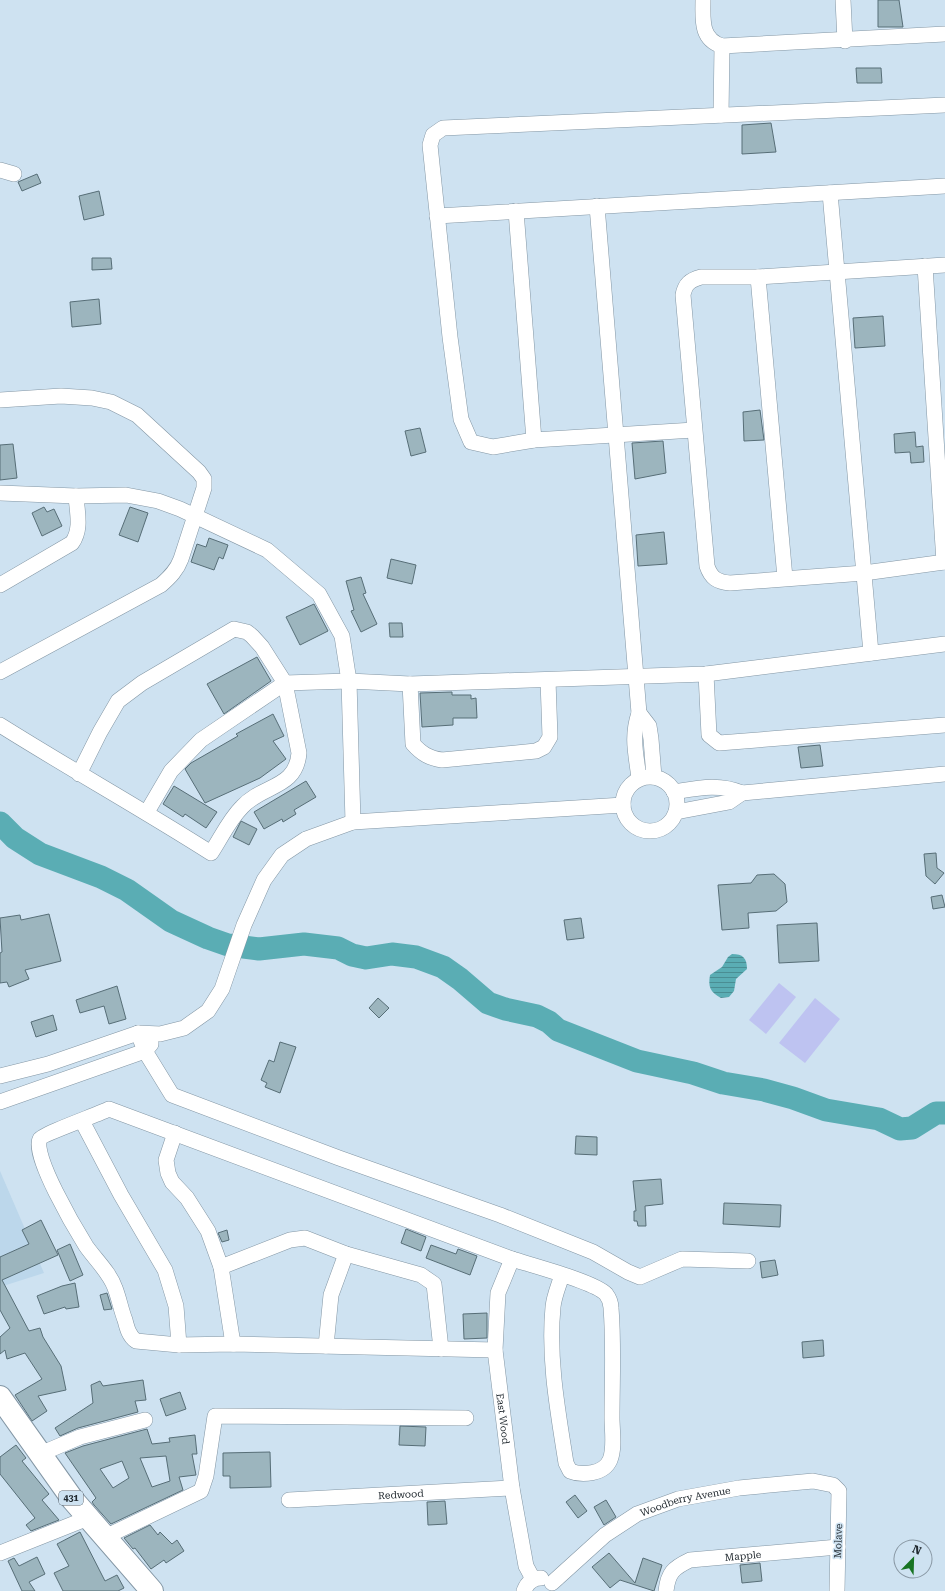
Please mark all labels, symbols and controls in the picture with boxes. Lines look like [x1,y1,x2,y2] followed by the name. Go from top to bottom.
[495,1392,512,1445] street label: East Wood
[639,1484,732,1518] street label: Woodberry Avenue
[378,1487,424,1501] street label: Redwood
[59,1491,83,1505] road number: 431
[832,1523,844,1559] street label: Molave
[893,1539,933,1579] north arrow
[910,1543,924,1558] text: N
[724,1548,762,1562] street label: Mapple

